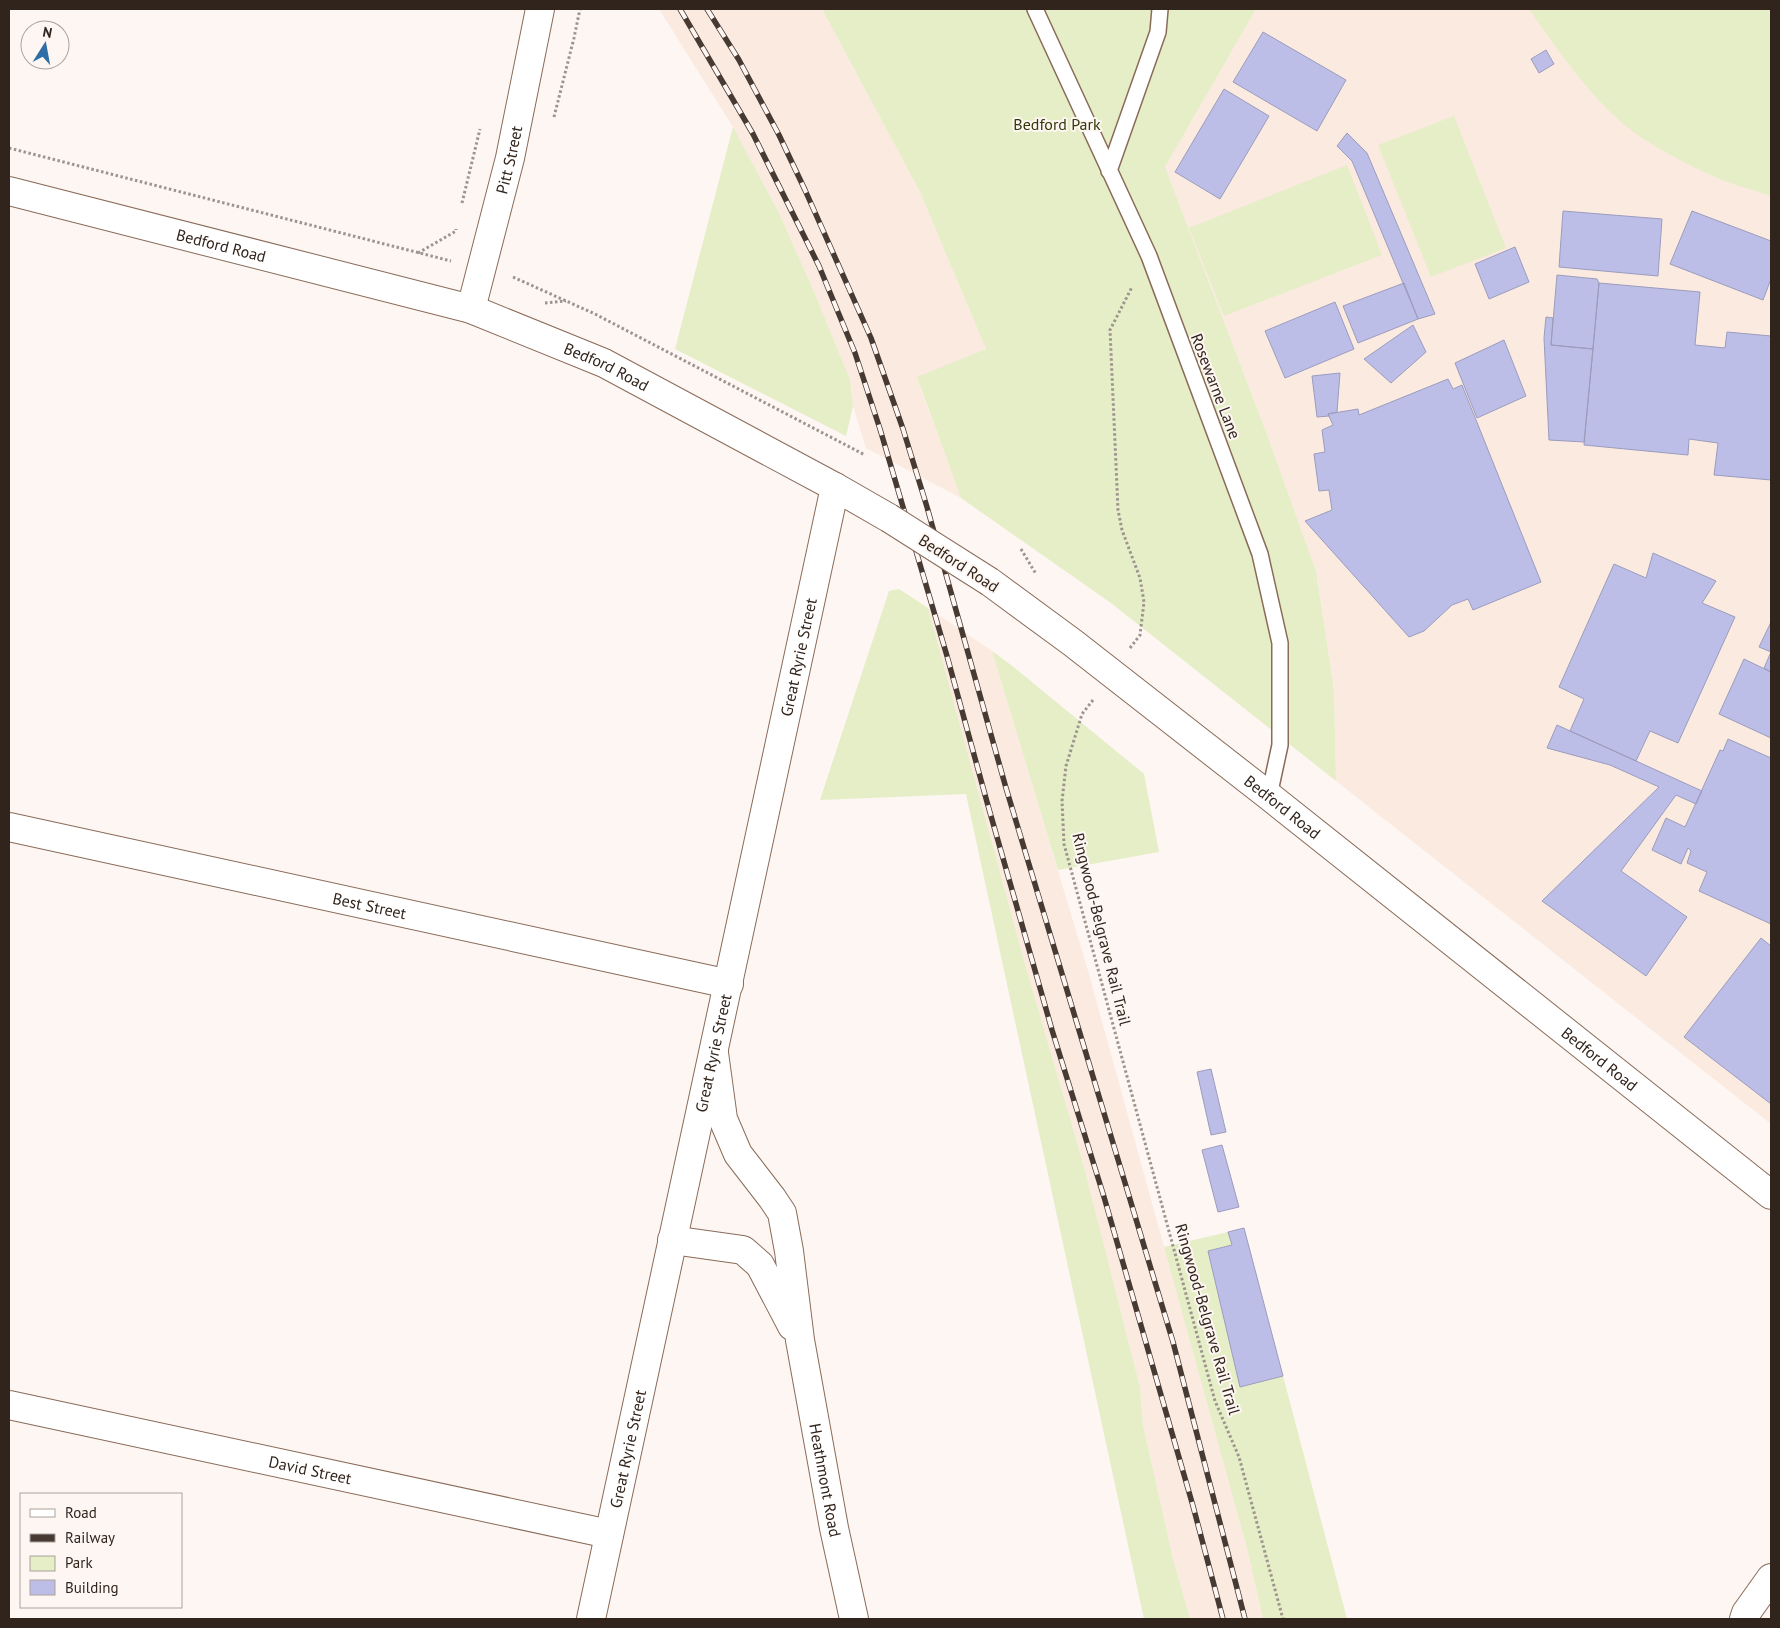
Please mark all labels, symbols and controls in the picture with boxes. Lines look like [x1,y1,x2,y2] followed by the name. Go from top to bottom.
[20,20,70,70] north arrow
[41,23,54,42] text: N
[1013,114,1101,134] park label: Bedford Park
[491,123,526,196] street label: Pitt Street
[174,224,268,266] street label: Bedford Road
[1187,331,1245,441] street label: Rosewarne Lane
[561,338,652,395] street label: Bedford Road
[915,530,1003,596] street label: Bedford Road
[776,595,821,718] street label: Great Ryrie Street
[1240,771,1325,843] street label: Bedford Road
[1068,831,1136,1028] street label: Ringwood-Belgrave Rail Trail
[331,888,409,923] street label: Best Street
[691,991,736,1114] street label: Great Ryrie Street
[1557,1022,1642,1095] street label: Bedford Road
[1171,1221,1245,1417] street label: Ringwood-Belgrave Rail Trail
[605,1387,650,1510] street label: Great Ryrie Street
[805,1422,846,1539] street label: Heathmont Road
[267,1451,354,1488] street label: David Street
[20,1493,182,1608] legend
[65,1503,97,1522] text: Road
[65,1528,115,1547] text: Railway
[65,1553,93,1572] text: Park
[65,1578,119,1597] text: Building

